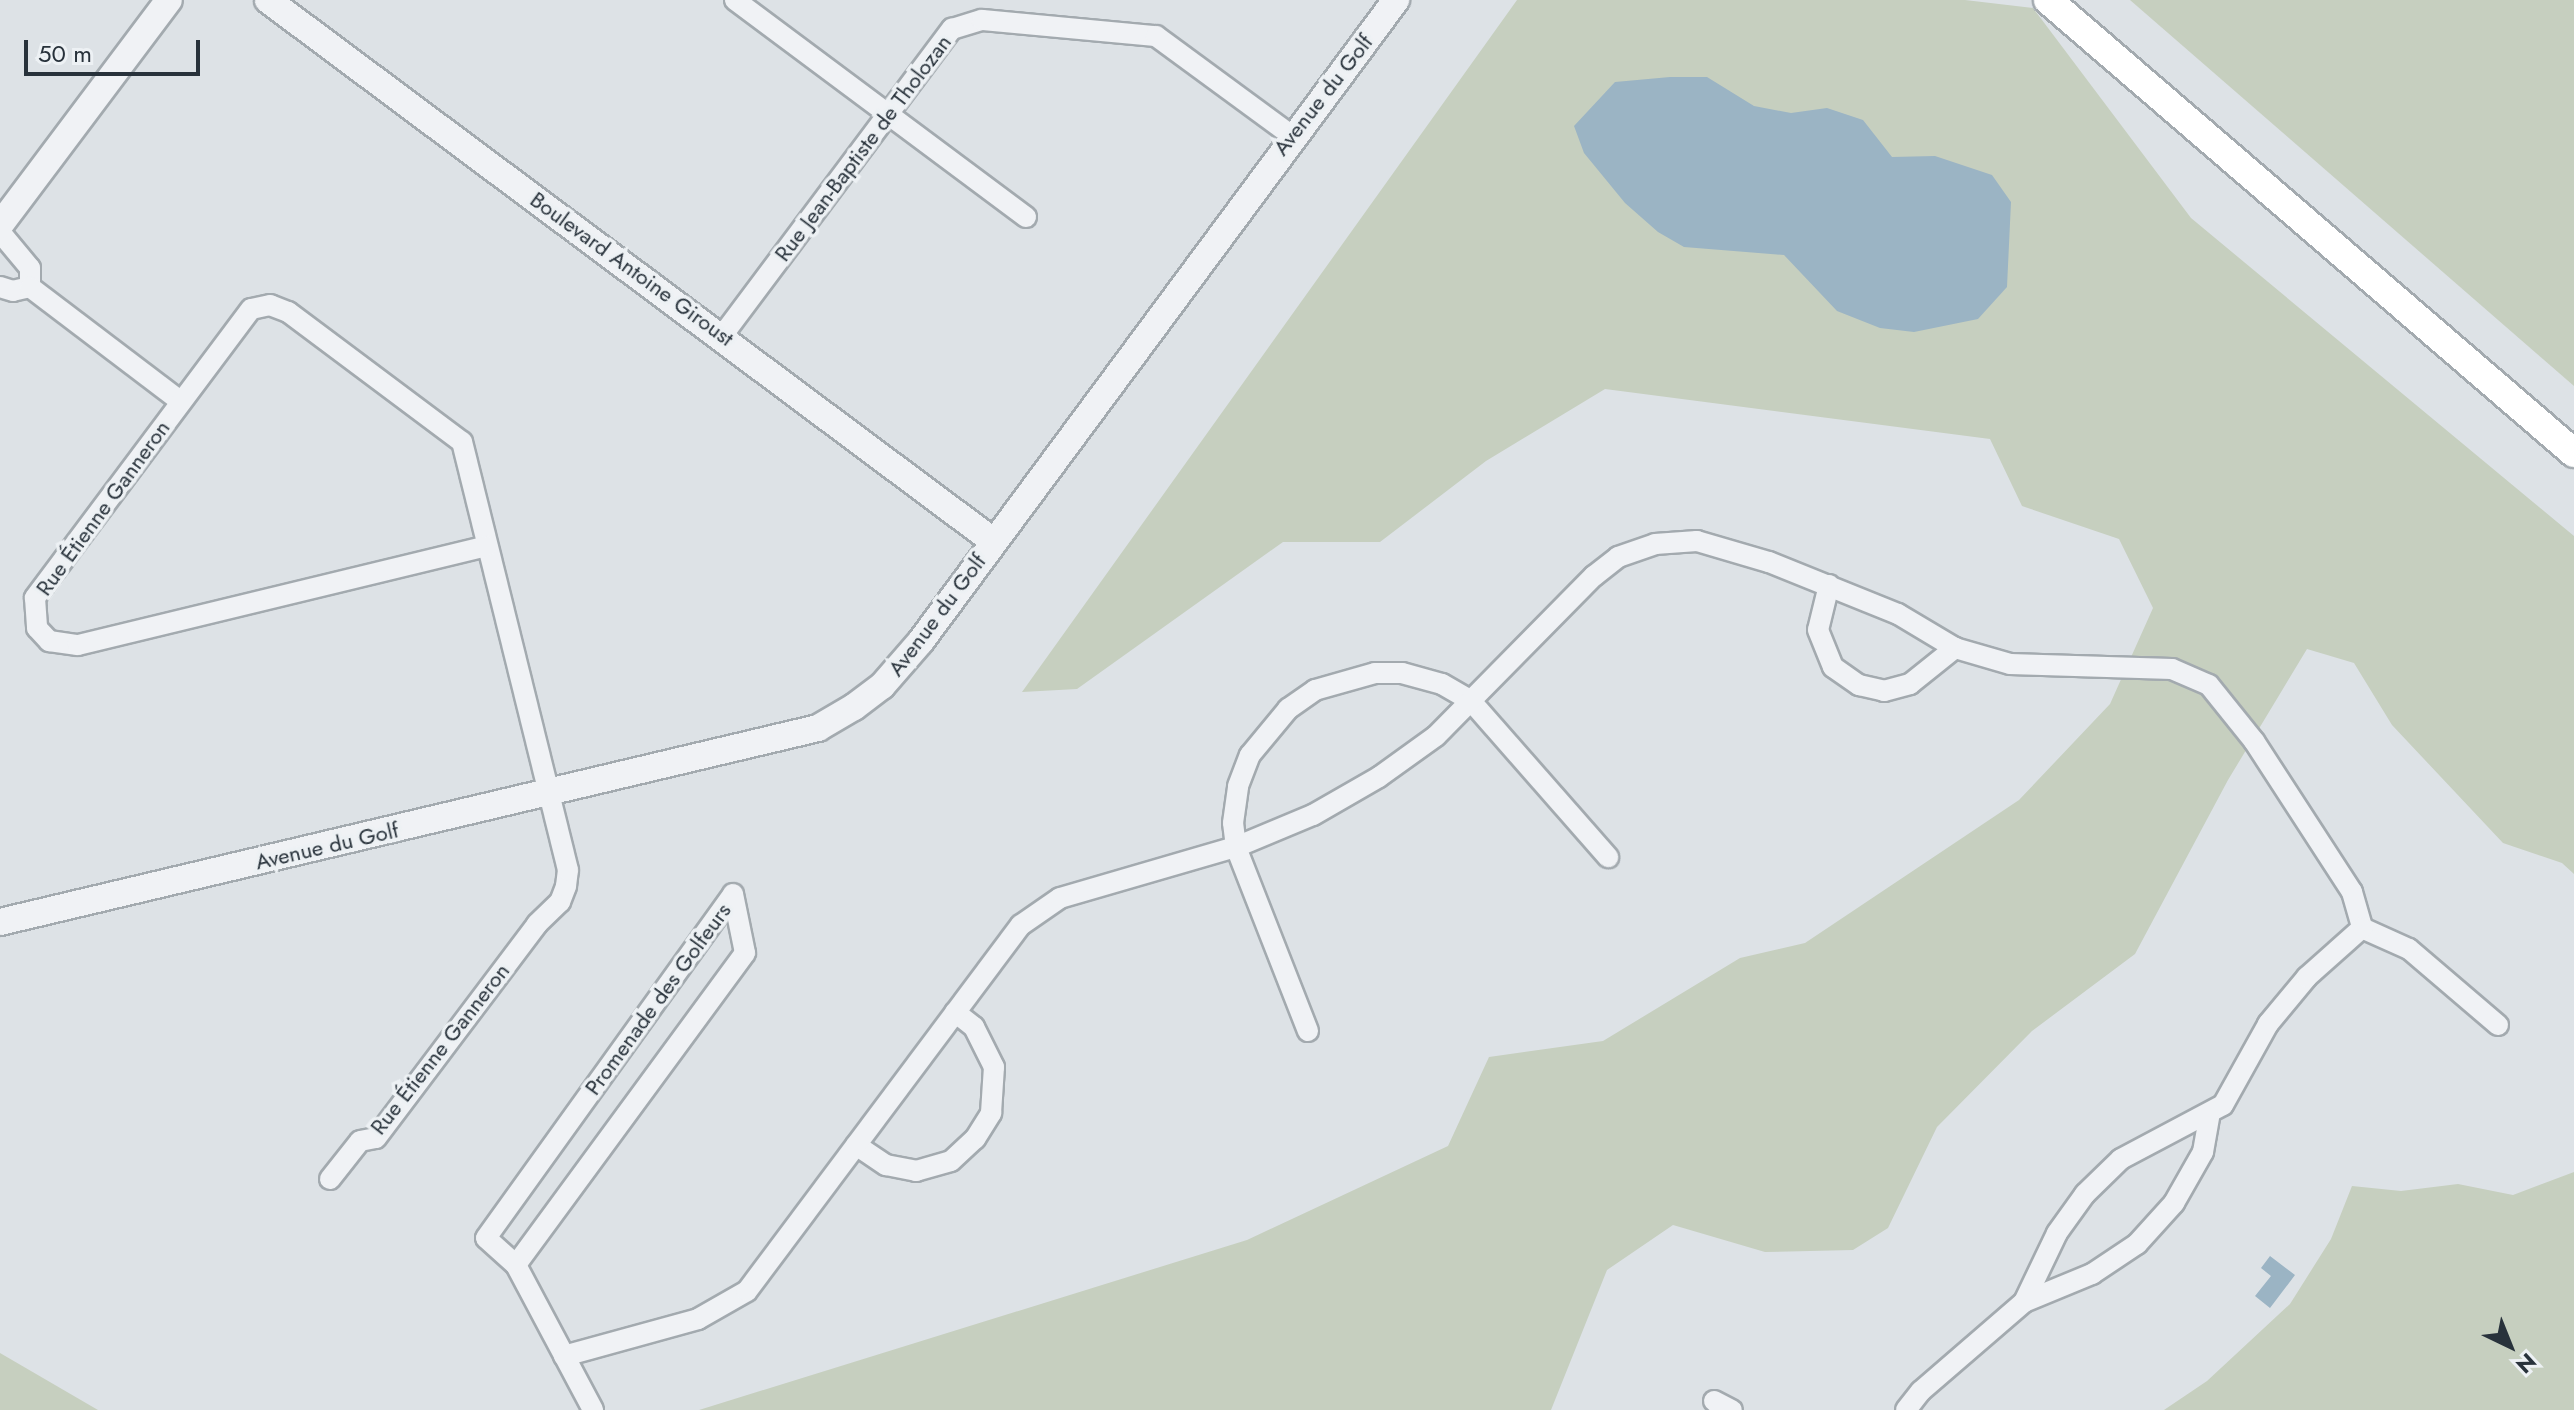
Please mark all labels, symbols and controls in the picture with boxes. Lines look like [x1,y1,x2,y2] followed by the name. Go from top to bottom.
[28,24,204,74] scale bar
[769,29,957,267] street label: Rue Jean-Baptiste de Tholozan
[1268,29,1378,161] street label: Avenue du Golf
[38,36,92,71] text: 50 m
[525,186,739,352] street label: Boulevard Antoine Giroust
[31,415,175,601] street label: Rue Étienne Ganneron
[882,549,992,681] street label: Avenue du Golf
[253,817,401,875] street label: Avenue du Golf
[579,898,737,1100] street label: Promenade des Golfeurs
[365,958,515,1140] street label: Rue Étienne Ganneron
[2470,1306,2550,1386] north arrow
[2509,1346,2544,1381] text: N

